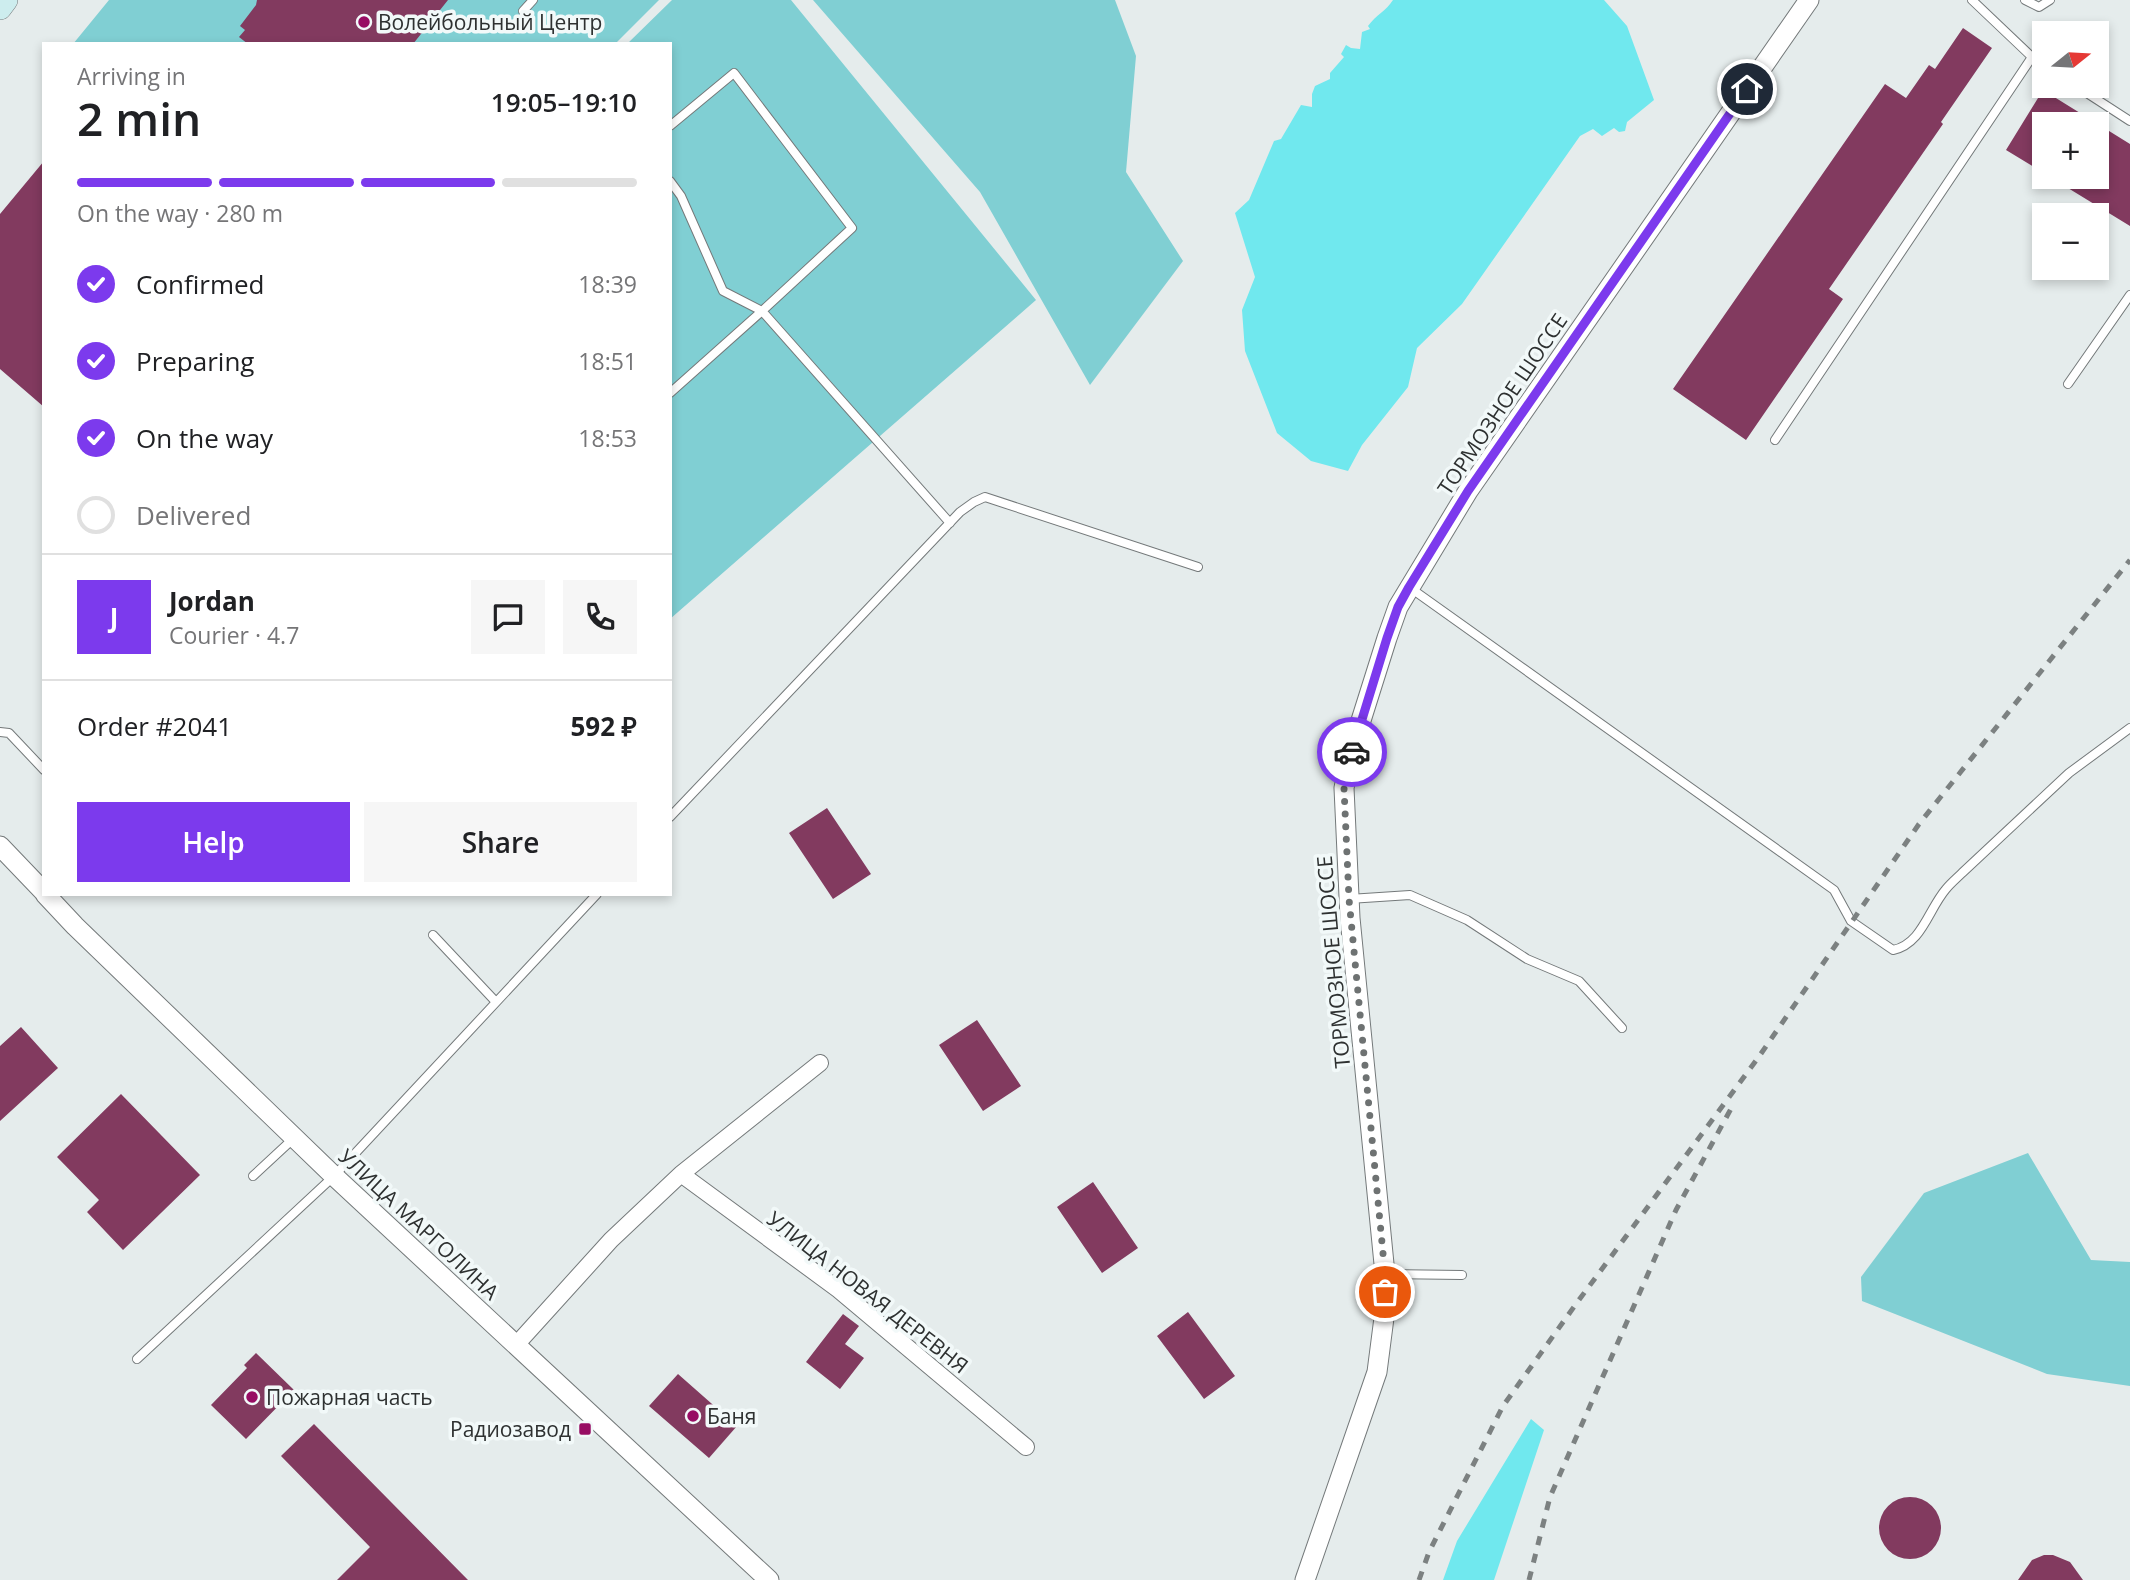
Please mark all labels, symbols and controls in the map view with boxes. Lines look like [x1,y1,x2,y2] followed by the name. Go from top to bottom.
[378,8,602,36] place label: Волейбольный Центр
[356,14,372,30] marker: Волейбольный Центр
[2032,21,2109,98] north arrow
[2032,21,2109,280] map controls
[1717,59,1777,119] pin
[77,60,186,92] text: Arriving in
[1728,70,1766,108] icon: home
[491,84,637,120] text: 19:05–19:10
[77,87,201,149] text: 2 min
[2032,112,2109,189] button: +
[77,197,283,229] text: On the way · 280 m
[2032,203,2109,280] button: −
[77,265,115,303] icon: check
[136,266,264,302] text: Confirmed
[578,268,637,300] text: 18:39
[1431,308,1573,500] street label: ТОРМОЗНОЕ ШОССЕ
[77,342,115,380] icon: check
[136,343,254,379] text: Preparing
[578,345,637,377] text: 18:51
[77,419,115,457] icon: check
[136,420,273,456] text: On the way
[578,422,637,454] text: 18:53
[136,497,251,533] text: Delivered
[471,580,545,654] button: chat
[563,580,637,654] button: phone
[169,583,255,619] text: Jordan
[110,599,118,635] text: J
[169,619,299,651] text: Courier · 4.7
[77,708,232,744] text: Order #2041
[571,708,637,744] text: 592 ₽
[1317,717,1387,787] courier
[1333,733,1371,771] icon: car
[77,802,350,882] button: Help
[364,802,637,882] button: Share
[1310,855,1356,1069] street label: ТОРМОЗНОЕ ШОССЕ
[333,1142,506,1306] street label: УЛИЦА МАРГОЛИНА
[762,1205,974,1379] street label: УЛИЦА НОВАЯ ДЕРЕВНЯ
[1355,1262,1415,1322] pin
[1366,1273,1404,1311] icon: bag
[266,1383,433,1411] place label: Пожарная часть
[244,1389,260,1405] marker: Пожарная часть
[707,1402,756,1430] place label: Баня
[685,1408,701,1424] marker: Баня
[450,1415,571,1443] place label: Радиозавод
[577,1421,593,1437] marker: Радиозавод

